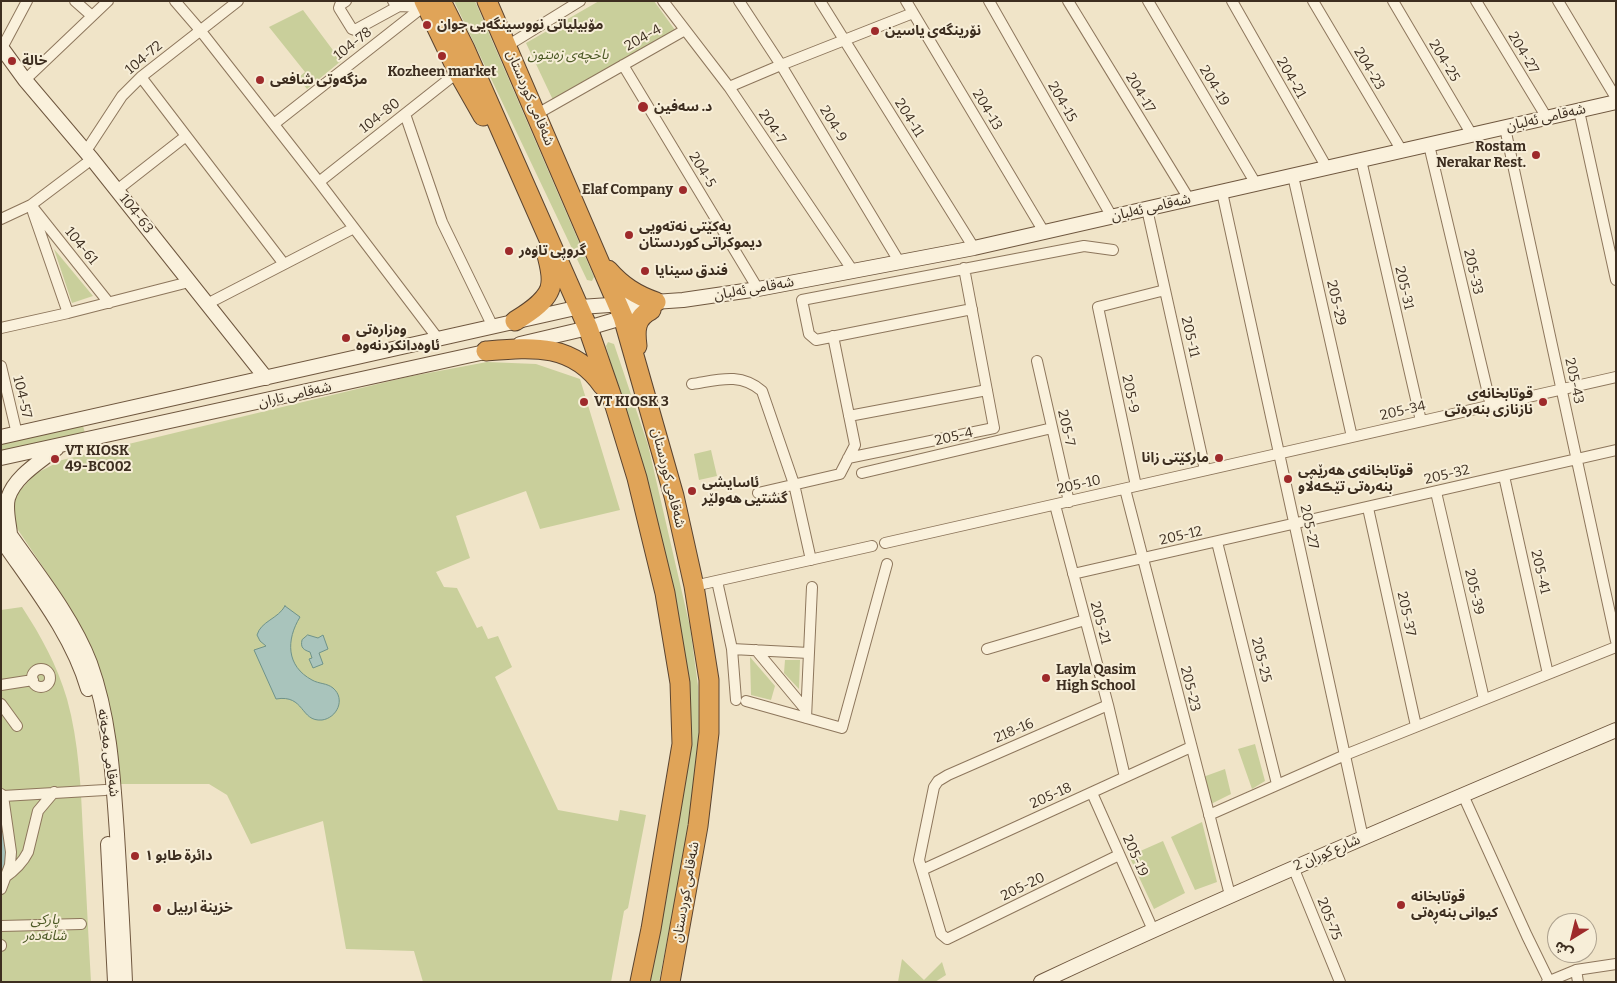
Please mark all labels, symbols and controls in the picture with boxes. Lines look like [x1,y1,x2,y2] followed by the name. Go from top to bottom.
[437,17,604,33] place label: مۆبیلیاتی نووسینگەیی جوان
[421,19,433,31] marker: مۆبیلیاتی نووسینگەیی جوان
[622,21,664,55] street label: 204-4
[885,23,981,39] place label: نۆرینگەی یاسین
[331,24,375,64] street label: 104-78
[869,25,881,37] marker: نۆرینگەی یاسین
[1504,29,1542,77] street label: 204-27
[1425,37,1463,85] street label: 204-25
[122,38,166,78] street label: 104-72
[1350,45,1388,93] street label: 204-23
[527,47,609,63] park label: باخچەی زەیتون
[502,48,558,148] street label: شەقامی کوردستان
[436,50,448,62] marker: Kozheen market
[22,53,47,69] place label: خالة
[6,55,18,67] marker: خالة
[1273,55,1309,101] street label: 204-21
[1195,63,1233,109] street label: 204-19
[387,64,497,80] place label: Kozheen market
[1122,70,1158,116] street label: 204-17
[270,72,367,88] place label: مزگەوتی شافعی
[254,74,266,86] marker: مزگەوتی شافعی
[1044,79,1080,125] street label: 204-15
[968,87,1006,133] street label: 204-13
[356,95,404,137] street label: 104-80
[891,96,927,140] street label: 204-11
[654,99,712,115] place label: د. سەفین
[636,100,650,114] marker: د. سەفین
[1505,101,1587,135] street label: شەقامی ئەلبان
[816,103,850,145] street label: 204-9
[755,107,789,147] street label: 204-7
[1436,139,1526,172] place label: Rostam Nerakar Rest.
[685,149,719,191] street label: 204-5
[1530,149,1542,161] marker: Rostam Nerakar Rest.
[582,182,673,198] place label: Elaf Company
[677,184,689,196] marker: Elaf Company
[115,191,157,237] street label: 104-63
[1110,191,1192,225] street label: شەقامی ئەلبان
[639,219,762,252] place label: یه‌كێتی نه‌ته‌ویی دیموكراتی كوردستان
[61,224,101,268] street label: 104-61
[623,229,635,241] marker: یه‌كێتی نه‌ته‌ویی دیموكراتی كوردستان
[519,243,586,259] place label: گروپی تاوەر
[503,245,515,257] marker: گروپی تاوەر
[1460,248,1486,296] street label: 205-33
[655,263,728,279] place label: فندق سينايا
[639,265,651,277] marker: فندق سينايا
[1391,265,1417,311] street label: 205-31
[713,274,795,304] street label: شەقامی ئەلبان
[1323,279,1349,327] street label: 205-29
[1177,315,1203,359] street label: 205-11
[356,322,440,354] place label: وەزارەتی ئاوەدانکردنەوە
[340,332,352,344] marker: وەزارەتی ئاوەدانکردنەوە
[1561,356,1587,406] street label: 205-43
[1118,373,1142,415] street label: 205-9
[9,374,35,420] street label: 104-57
[257,378,333,412] street label: شەقامی تاران
[1445,386,1533,418] place label: قوتابخانەی نازنازی بنەرەتی
[594,394,669,410] place label: VT KIOSK 3
[578,396,590,408] marker: VT KIOSK 3
[1537,396,1549,408] marker: قوتابخانەی نازنازی بنەرەتی
[1379,398,1427,424] street label: 205-34
[1054,408,1078,448] street label: 205-7
[933,424,975,450] street label: 205-4
[647,426,689,530] street label: شەقامی کوردستان
[65,443,131,476] place label: VT KIOSK 49-BC002
[1142,450,1209,466] place label: مارکێتی زانا
[1213,452,1225,464] marker: مارکێتی زانا
[49,453,61,465] marker: VT KIOSK 49-BC002
[1423,462,1471,488] street label: 205-32
[1298,463,1413,496] place label: قوتابخانەی هەرێمی بنەرەتی تێڪەڵاو
[1055,472,1103,498] street label: 205-10
[1282,473,1294,485] marker: قوتابخانەی هەرێمی بنەرەتی تێڪەڵاو
[702,475,788,508] place label: ئاسایشی گشتیی هەولێر
[686,485,698,497] marker: ئاسایشی گشتیی هەولێر
[1296,503,1322,551] street label: 205-27
[1158,523,1204,549] street label: 205-12
[1527,548,1553,596] street label: 205-41
[1461,568,1487,616] street label: 205-39
[1393,590,1419,638] street label: 205-37
[1086,600,1114,646] street label: 205-21
[1247,636,1275,684] street label: 205-25
[1056,662,1136,694] place label: Layla Qasim High School
[1176,665,1204,713] street label: 205-23
[1040,672,1052,684] marker: Layla Qasim High School
[94,708,122,798] street label: شەقامی مەحەتە
[992,715,1036,747] street label: 218-16
[1027,779,1075,813] street label: 205-18
[1291,831,1363,875] street label: شارع كوران 2
[1118,833,1152,879] street label: 205-19
[669,840,703,944] street label: شەقامی کوردستان
[145,848,212,864] place label: دائرة طابو ١
[129,850,141,862] marker: دائرة طابو ١
[998,869,1048,905] street label: 205-20
[1411,889,1498,922] place label: قوتابخانە کیوانی بنەڕەتی
[1313,895,1345,943] street label: 205-75
[1395,899,1407,911] marker: قوتابخانە کیوانی بنەڕەتی
[167,900,233,916] place label: خزينة اربيل
[151,902,163,914] marker: خزينة اربيل
[23,912,67,944] park label: پارکی شانەدەر
[1547,913,1597,963] north arrow
[1551,937,1576,962] text: ش

